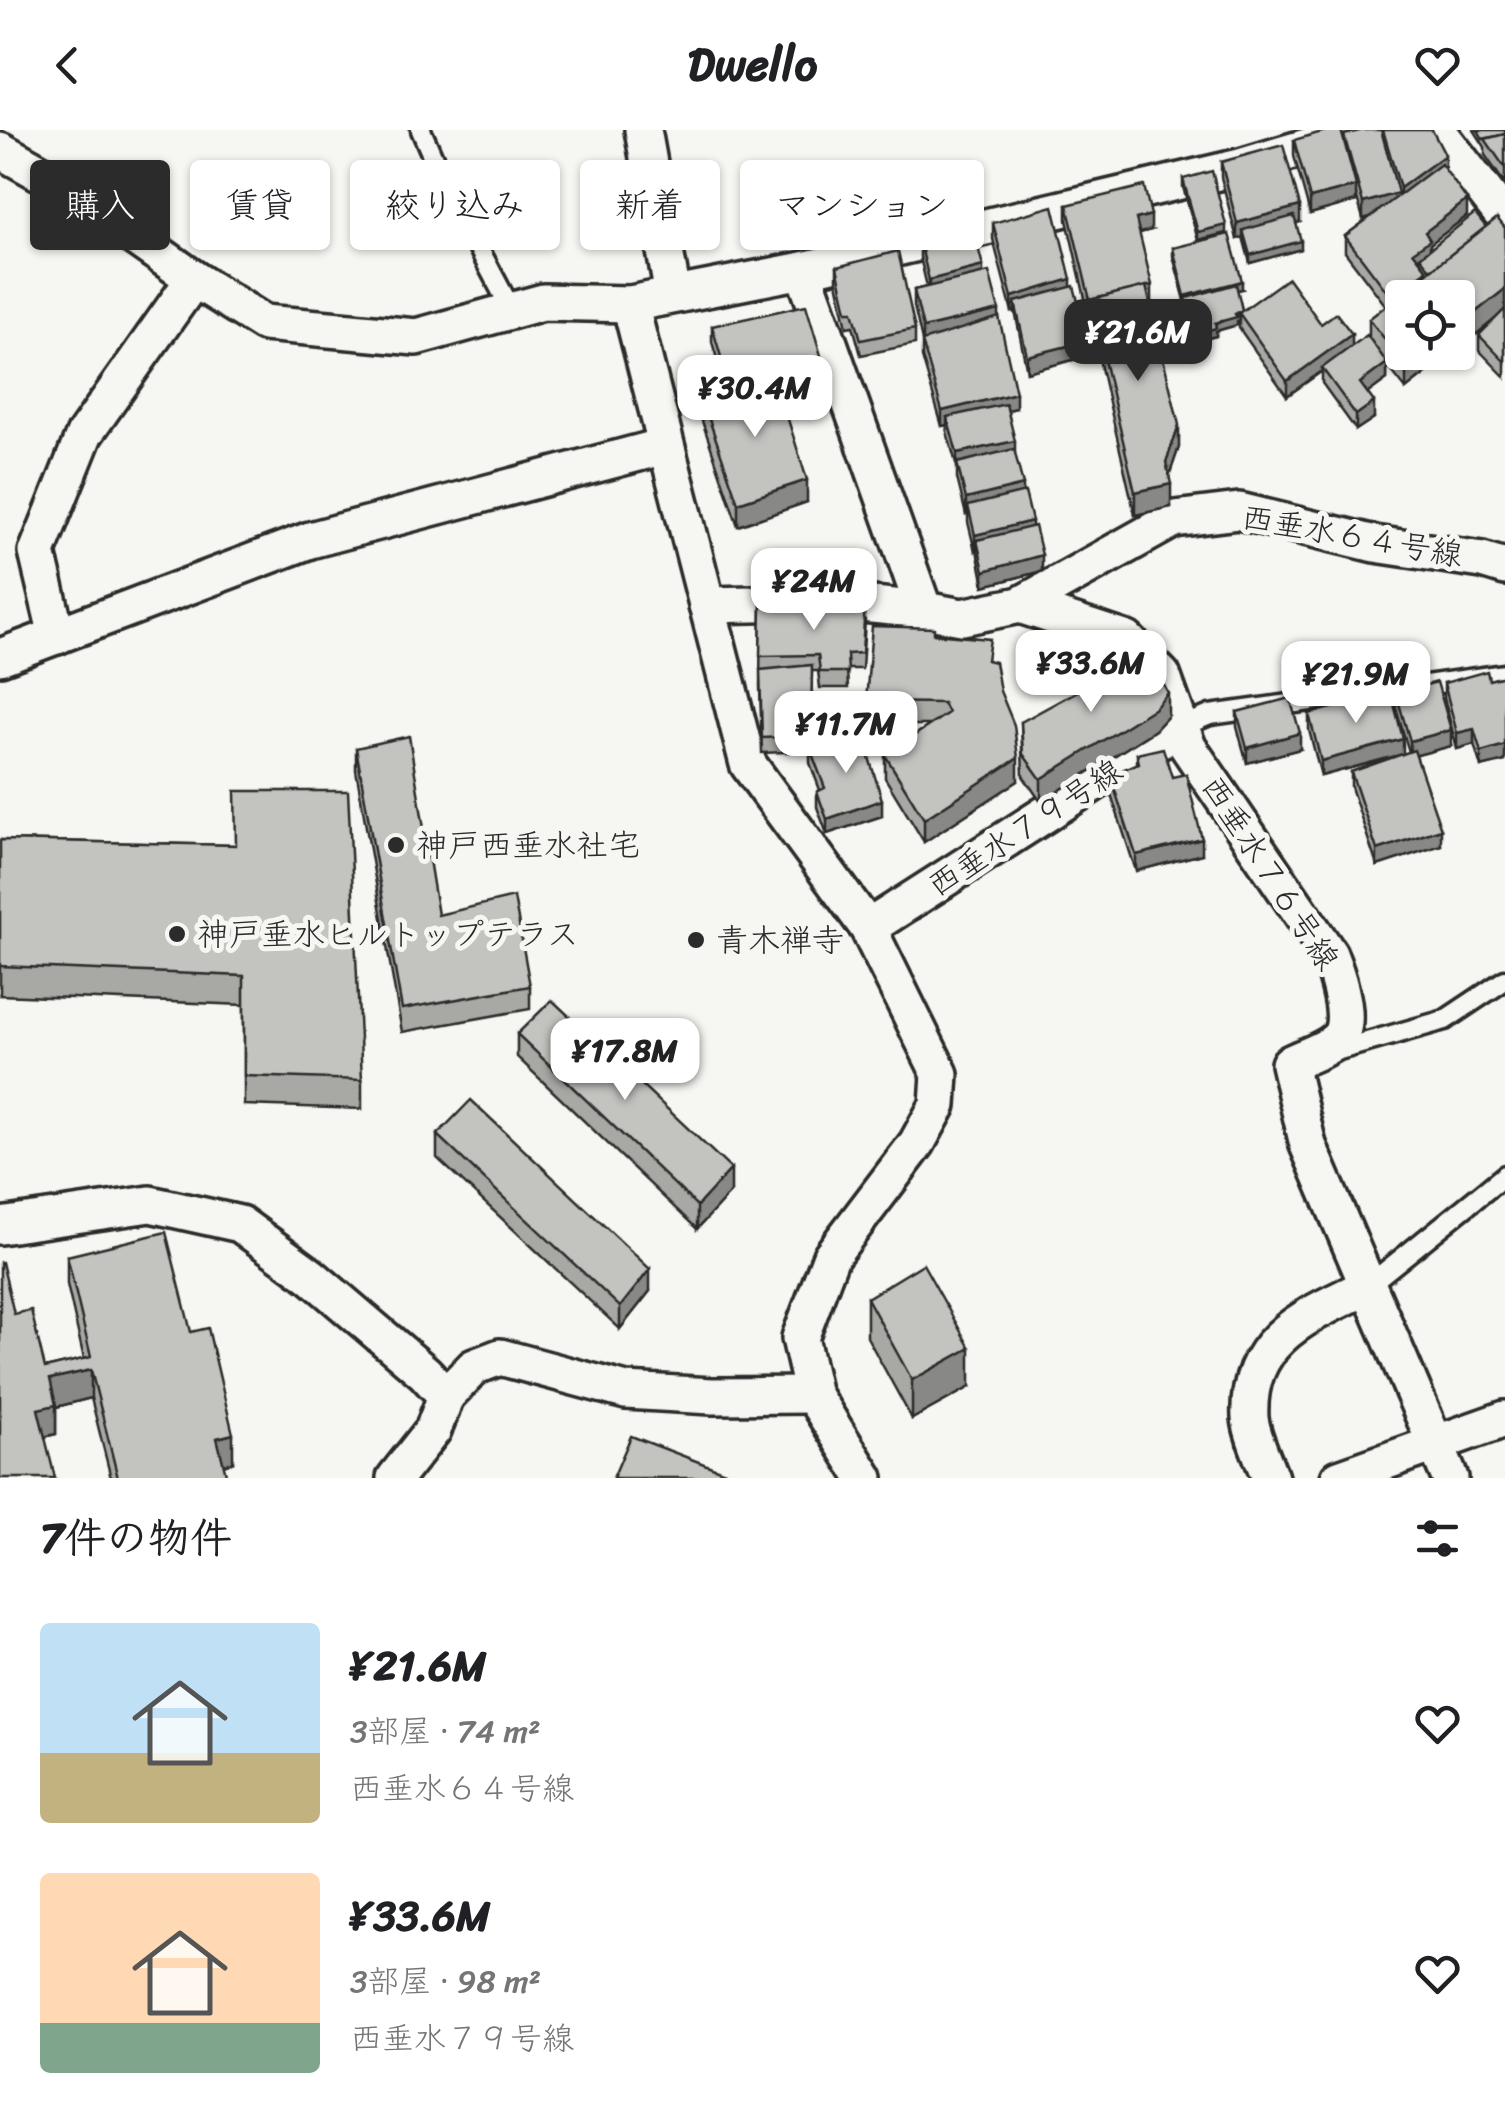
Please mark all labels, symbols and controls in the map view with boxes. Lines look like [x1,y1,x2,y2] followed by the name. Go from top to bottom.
[688,25,817,105] text: Dwello
[40,38,95,93] icon: back
[1410,38,1465,93] icon: heart
[30,160,170,250] chip: 購入
[190,160,330,250] chip: 賃貸
[350,160,560,250] chip: 絞り込み
[580,160,720,250] chip: 新着
[740,160,984,250] chip: マンション
[1385,280,1475,370] map controls
[1385,280,1475,370] button: locate
[1057,299,1219,384] pin: ¥21.6M
[1086,303,1190,360] text: ¥21.6M
[674,355,836,440] pin: ¥30.4M
[699,359,811,416] text: ¥30.4M
[1237,488,1467,584] street label: 西垂水６４号線
[755,548,873,633] pin: ¥24M
[773,552,855,609] text: ¥24M
[1010,630,1172,715] pin: ¥33.6M
[1038,634,1144,691] text: ¥33.6M
[1275,641,1437,726] pin: ¥21.9M
[1303,645,1409,702] text: ¥21.9M
[765,691,927,776] pin: ¥11.7M
[796,695,896,752] text: ¥11.7M
[916,743,1134,913] street label: 西垂水７９号線
[1185,764,1355,982] street label: 西垂水７６号線
[416,817,640,874] place label: 神戸西垂水社宅
[385,834,407,856] marker: 神戸西垂水社宅
[197,906,579,963] place label: 神戸垂水ヒルトップテラス
[716,912,844,969] place label: 青木禅寺
[166,923,188,945] marker: 神戸垂水ヒルトップテラス
[685,929,707,951] marker: 青木禅寺
[544,1018,706,1103] pin: ¥17.8M
[573,1022,677,1079] text: ¥17.8M
[40,1501,232,1575] text: 7件の物件
[1410,1511,1465,1566] icon: filters
[350,1629,486,1703] text: ¥21.6M
[120,1663,240,1783] icon: home
[1410,1696,1465,1751] icon: heart
[350,1703,541,1760] text: 3部屋 · 74 m²
[350,1760,574,1817] text: 西垂水６４号線
[350,1879,490,1953] text: ¥33.6M
[120,1913,240,2033] icon: home
[1410,1946,1465,2001] icon: heart
[350,1953,541,2010] text: 3部屋 · 98 m²
[350,2010,574,2067] text: 西垂水７９号線

